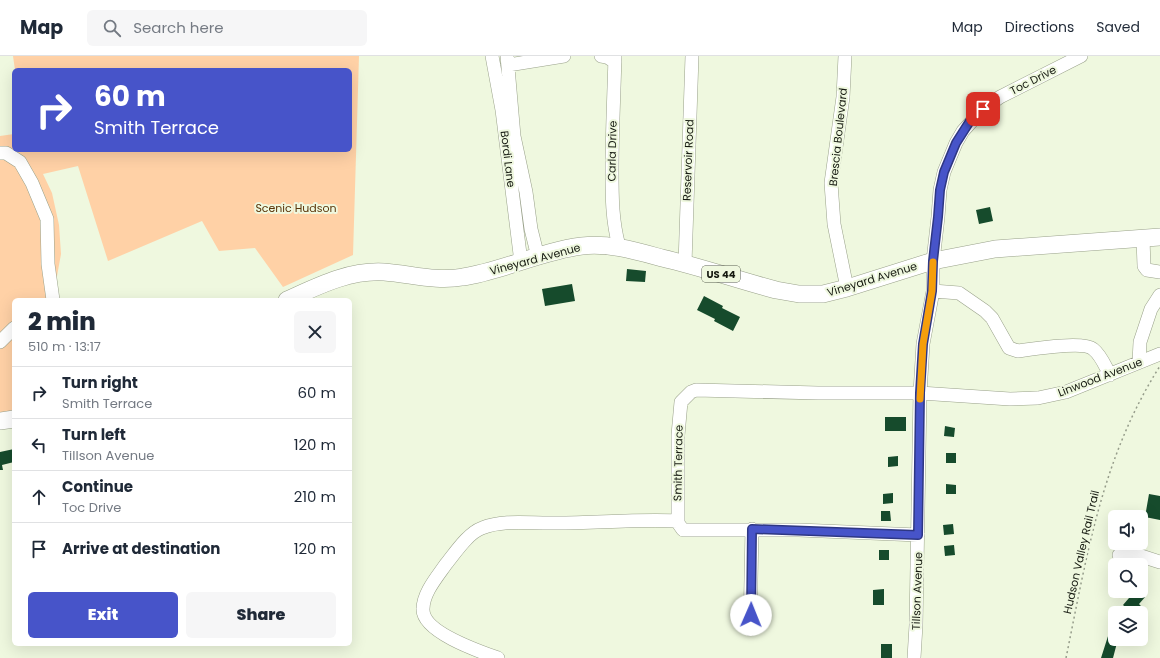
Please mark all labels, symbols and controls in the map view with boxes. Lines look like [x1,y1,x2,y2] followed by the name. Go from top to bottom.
[87,10,367,46] search box
[20,14,63,41] text: Map
[101,17,123,39] icon: search
[133,17,224,38] text: Search here
[952,17,983,37] text: Map
[1005,17,1074,37] text: Directions
[1096,17,1140,37] text: Saved
[1007,61,1059,99] street label: Toc Drive
[94,77,166,116] text: 60 m
[28,84,80,136] icon: right
[825,87,851,187] street label: Brescia Boulevard
[966,92,1000,126] pin
[972,98,994,120] icon: arrive
[94,115,219,140] text: Smith Terrace
[679,119,697,201] street label: Reservoir Road
[603,120,621,181] street label: Carla Drive
[497,130,519,188] street label: Bordi Lane
[255,200,337,216] park label: Scenic Hudson
[488,239,582,279] street label: Vineyard Avenue
[825,258,919,300] street label: Vineyard Avenue
[702,266,740,282] road number: US 44
[28,305,96,338] text: 2 min
[294,311,336,353] button: close
[28,337,101,356] text: 510 m · 13:17
[1055,353,1145,400] street label: Linwood Avenue
[62,372,138,393] text: Turn right
[28,382,50,404] icon: right
[298,382,336,403] text: 60 m
[62,394,152,413] text: Smith Terrace
[62,424,126,445] text: Turn left
[669,424,687,501] street label: Smith Terrace
[28,434,50,456] icon: left
[294,434,336,455] text: 120 m
[62,446,154,465] text: Tillson Avenue
[62,476,133,497] text: Continue
[28,486,50,508] icon: ahead
[294,486,336,507] text: 210 m
[1059,489,1103,615] street label: Hudson Valley Rail Trail
[62,498,121,517] text: Toc Drive
[1108,510,1148,646] map controls
[1108,510,1148,550] button: sound
[28,538,50,560] icon: arrive
[62,538,220,559] text: Arrive at destination
[294,538,336,559] text: 120 m
[908,552,926,630] street label: Tillson Avenue
[1108,558,1148,598] button: search
[28,592,178,638] button: Exit
[186,592,336,638] button: Share
[730,594,772,636] position arrow
[1108,606,1148,646] button: layers

